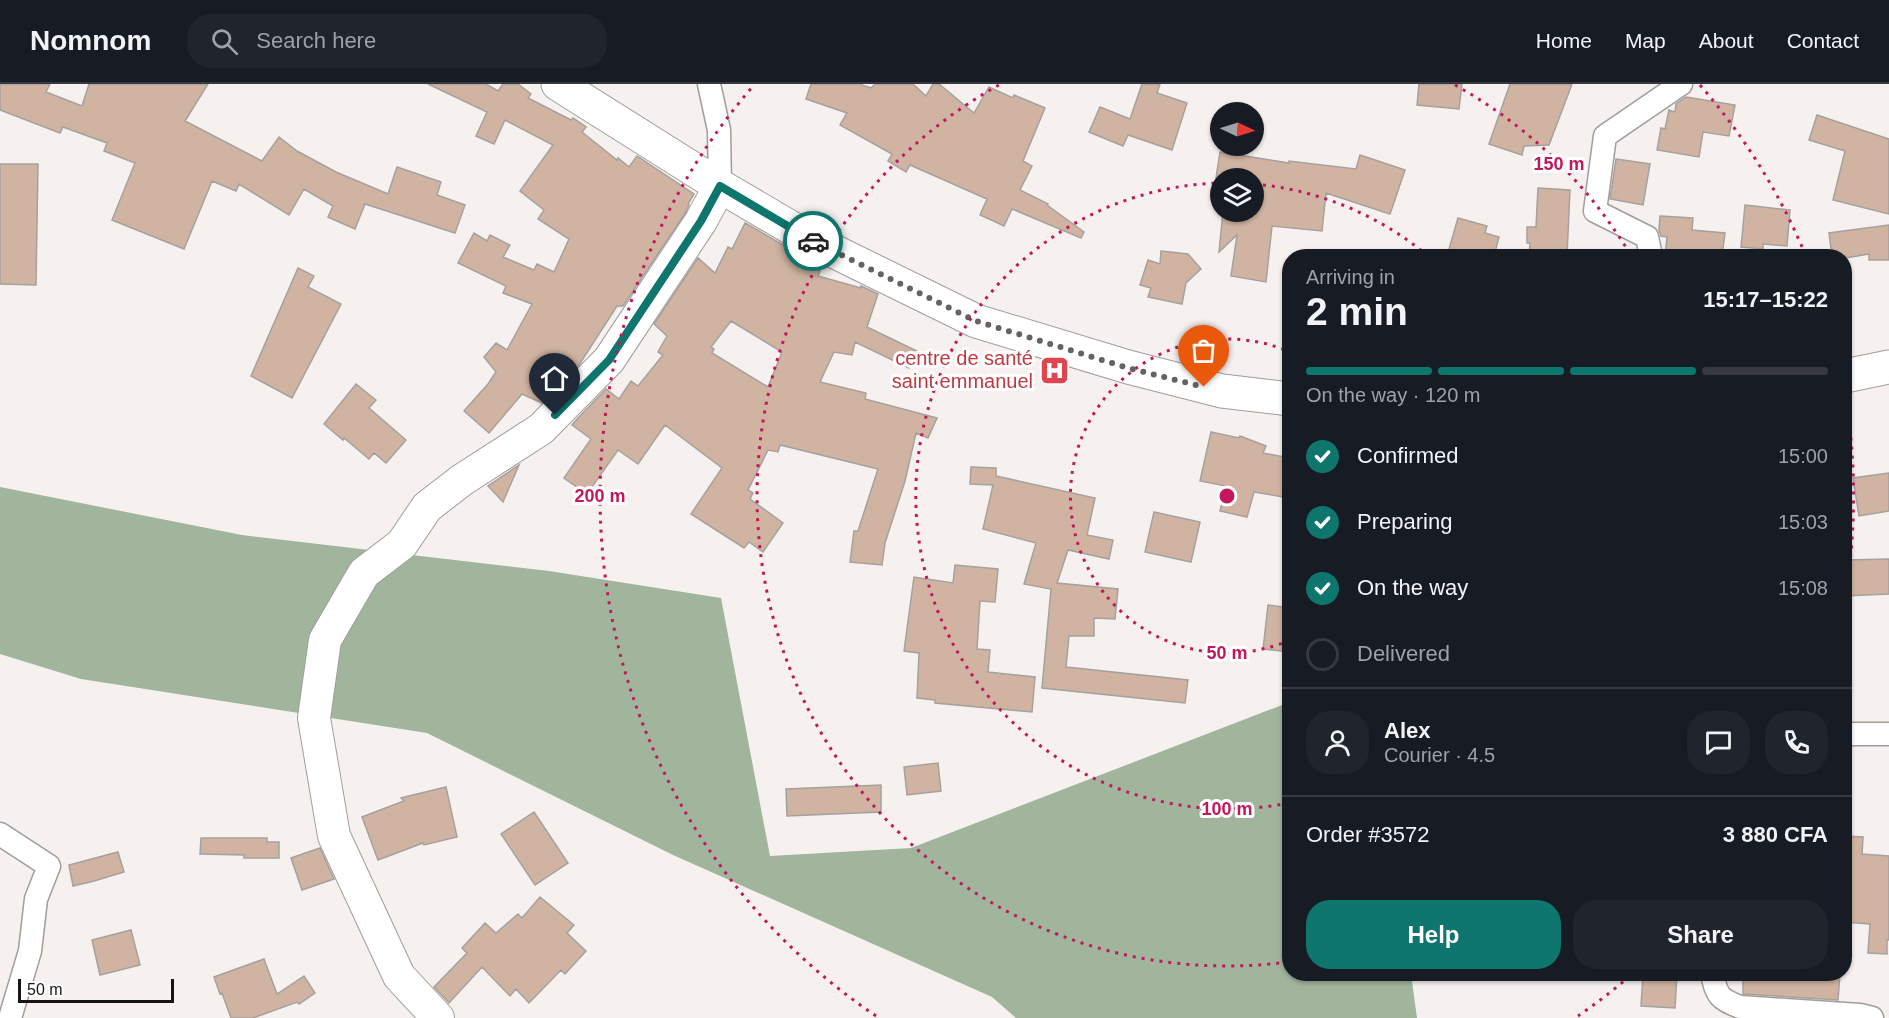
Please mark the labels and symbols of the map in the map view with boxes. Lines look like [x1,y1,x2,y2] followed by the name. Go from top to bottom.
[1210,102,1264,156] north arrow
[1533,154,1585,174] text: 150 m
[783,211,843,271] courier
[1178,325,1229,387] pin
[892,347,1033,392] place label: centre de santé saint emmanuel
[529,353,580,415] pin
[1038,354,1070,386] hospital icon: centre de santé saint emmanuel
[574,486,626,506] text: 200 m
[1217,486,1237,506] centre of rings
[1206,643,1248,663] text: 50 m
[1201,799,1253,819] text: 100 m
[18,976,174,1004] scale bar

